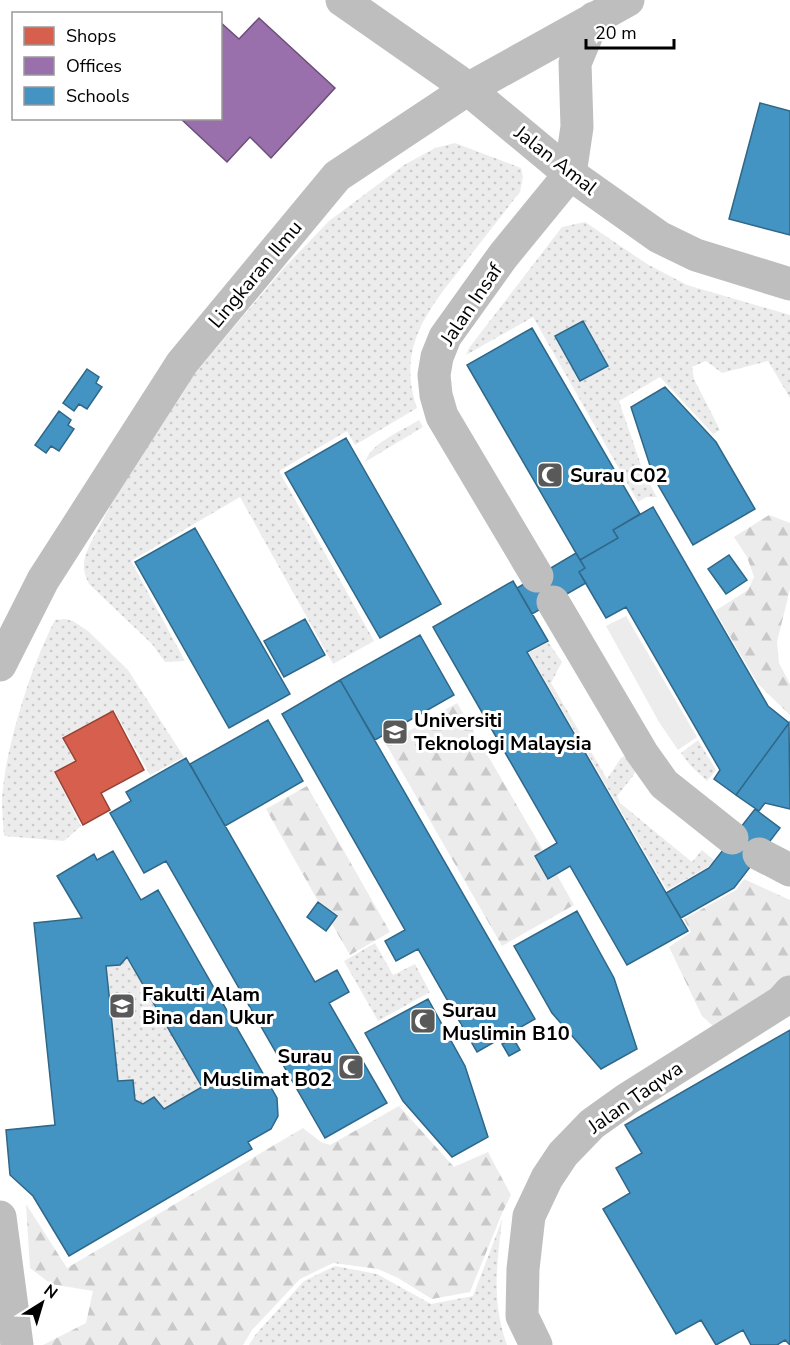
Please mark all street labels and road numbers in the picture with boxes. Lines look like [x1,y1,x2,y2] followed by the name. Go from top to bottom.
[508,119,603,201] street label: Jalan Amal
[202,215,308,334] street label: Lingkaran Ilmu
[434,258,509,351] street label: Jalan Insaf
[582,1055,688,1141] street label: Jalan Taqwa

